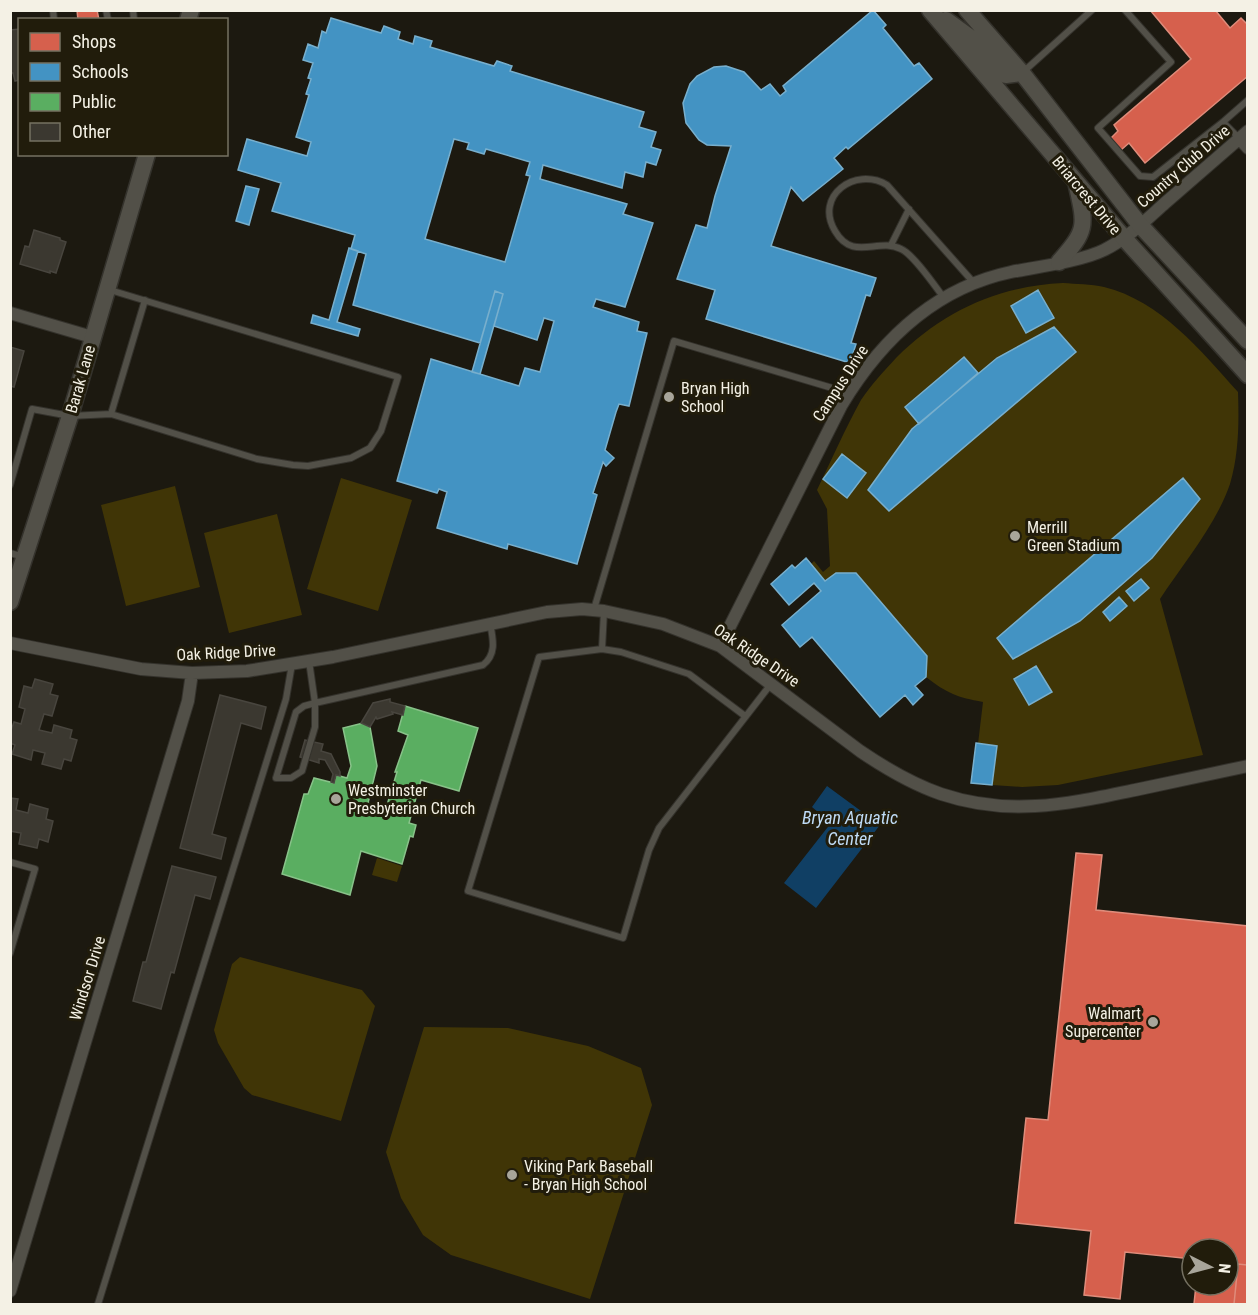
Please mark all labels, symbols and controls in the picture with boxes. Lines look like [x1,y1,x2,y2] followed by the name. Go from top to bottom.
[18,18,228,156] legend
[72,31,116,52] text: Shops
[72,61,129,82] text: Schools
[72,91,116,112] text: Public
[72,121,111,142] text: Other
[1133,121,1234,212] street label: Country Club Drive
[1048,152,1125,239] street label: Briarcrest Drive
[809,341,872,425] street label: Campus Drive
[62,343,99,415] street label: Barak Lane
[681,379,750,416] place label: Bryan High School
[662,390,676,404] marker: Bryan High School
[1027,518,1120,555] place label: Merrill Green Stadium
[1008,529,1022,543] marker: Merrill Green Stadium
[710,620,803,691] street label: Oak Ridge Drive
[176,640,276,665] street label: Oak Ridge Drive
[348,781,475,818] place label: Westminster Presbyterian Church
[329,792,343,806] marker: Westminster Presbyterian Church
[802,807,898,849] water label: Bryan Aquatic Center
[66,934,109,1023] street label: Windsor Drive
[1065,1004,1141,1041] place label: Walmart Supercenter
[1146,1015,1160,1029] marker: Walmart Supercenter
[524,1157,653,1194] place label: Viking Park Baseball - Bryan High School
[505,1168,519,1182] marker: Viking Park Baseball - Bryan High School
[1180,1237,1240,1297] north arrow
[1214,1263,1234,1274] text: N

